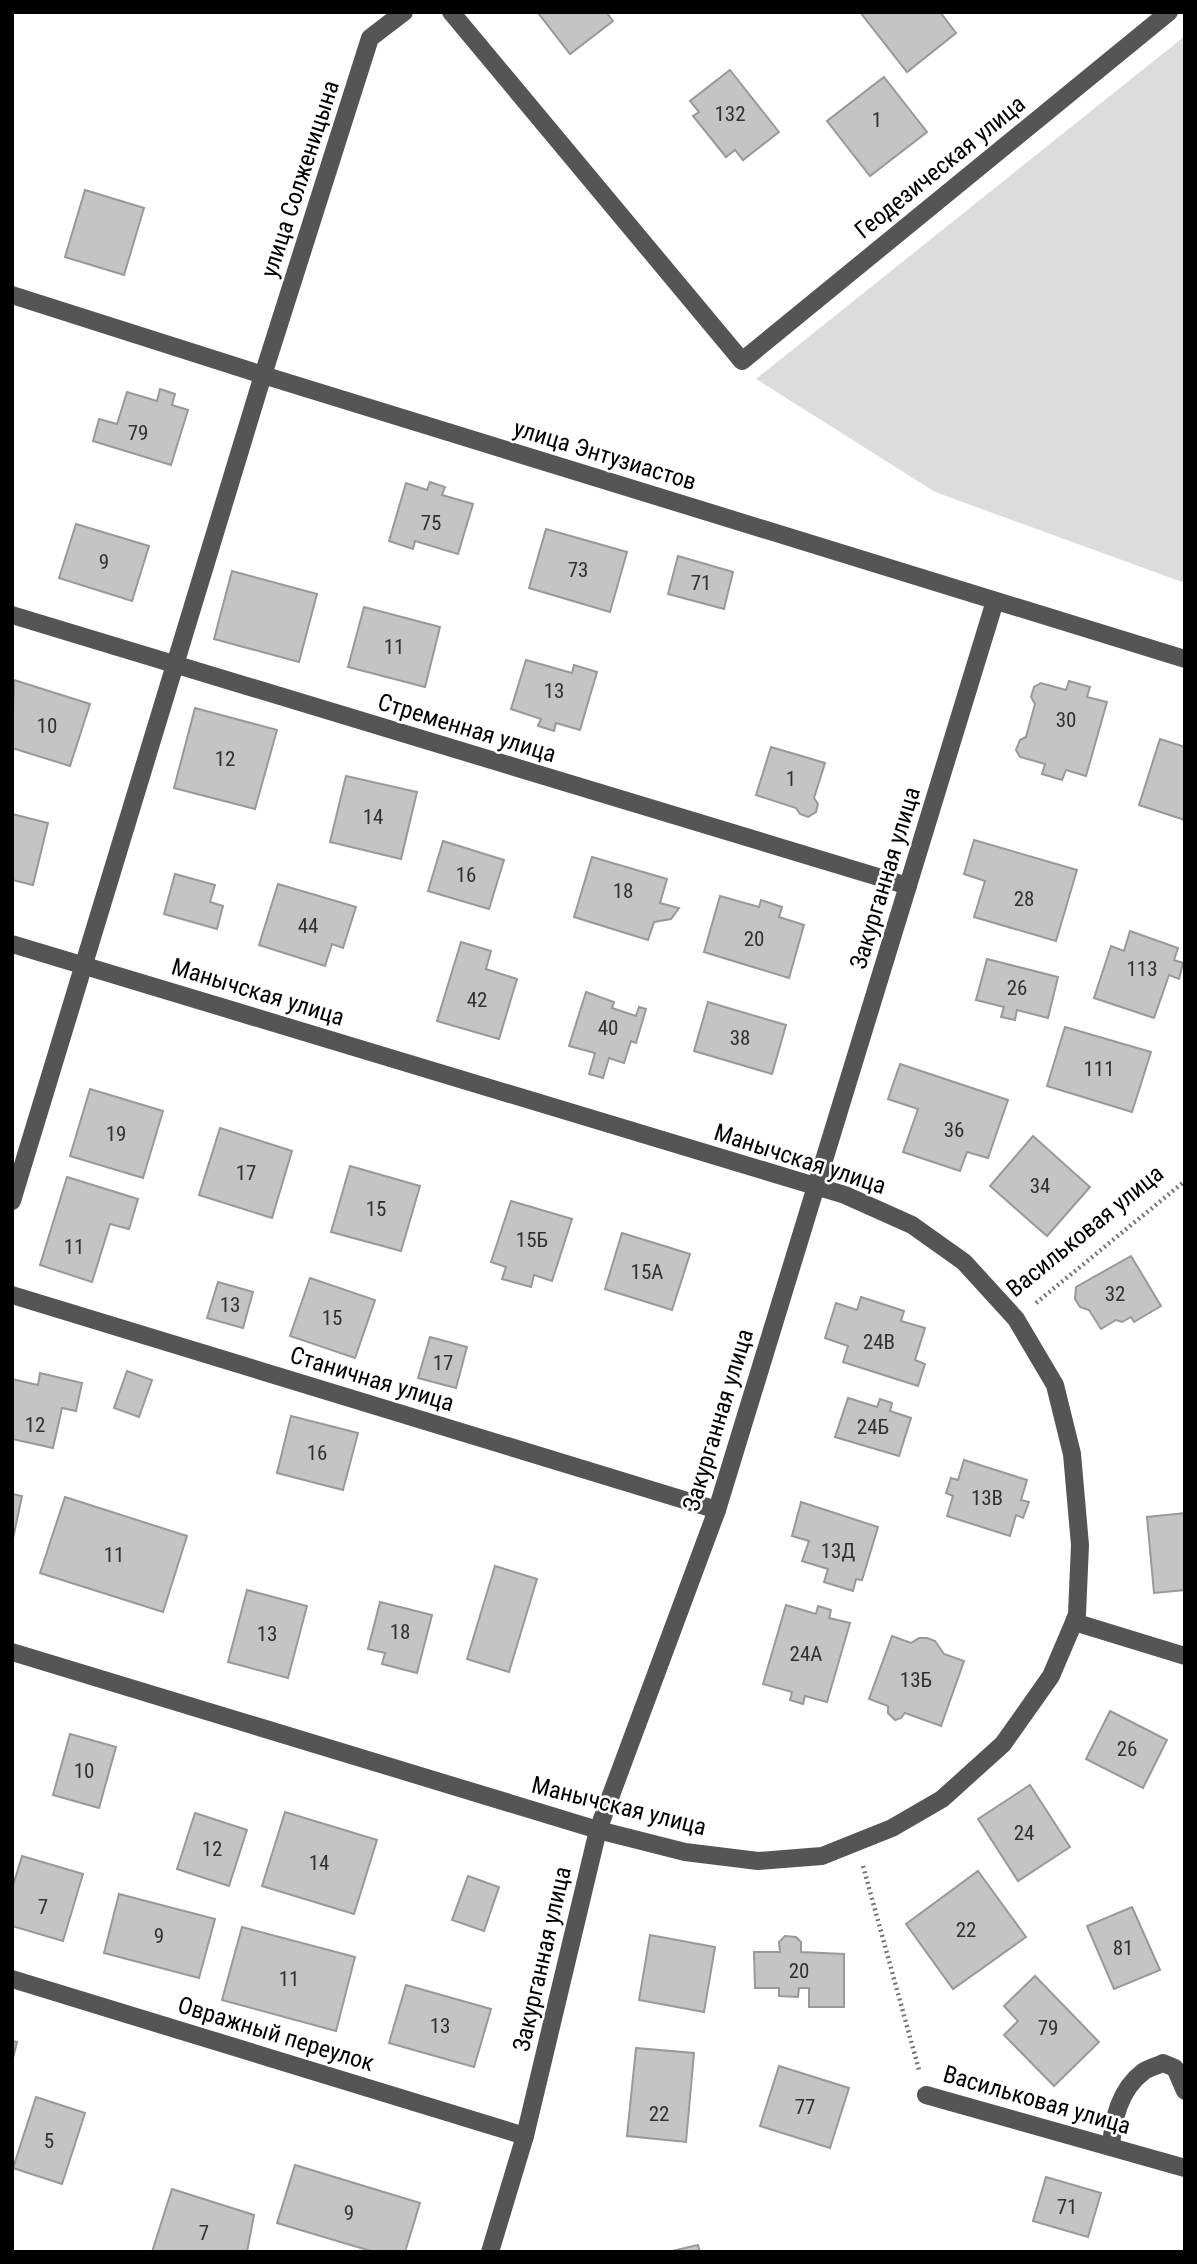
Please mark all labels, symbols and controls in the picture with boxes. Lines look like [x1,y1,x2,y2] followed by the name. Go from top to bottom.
[255,77,345,281] street label: улица Солженицына
[849,90,1031,244] street label: Геодезическая улица
[714,102,746,126] house number: 132
[872,108,882,132] house number: 1
[510,414,700,496] street label: улица Энтузиастов
[128,421,148,445] house number: 79
[421,511,441,535] house number: 75
[99,550,109,574] house number: 9
[568,558,588,582] house number: 73
[691,571,711,595] house number: 71
[384,635,404,659] house number: 11
[544,679,564,703] house number: 13
[375,688,559,768] street label: Стременная улица
[1056,708,1076,732] house number: 30
[37,714,57,738] house number: 10
[215,747,235,771] house number: 12
[786,767,796,791] house number: 1
[844,784,926,972] street label: Закурганная улица
[363,805,383,829] house number: 14
[456,863,476,887] house number: 16
[613,879,633,903] house number: 18
[1014,887,1034,911] house number: 28
[298,914,318,938] house number: 44
[744,927,764,951] house number: 20
[168,952,348,1032] street label: Манычская улица
[1126,957,1158,981] house number: 113
[1007,976,1027,1000] house number: 26
[467,988,487,1012] house number: 42
[598,1016,618,1040] house number: 40
[730,1026,750,1050] house number: 38
[1083,1057,1115,1081] house number: 111
[711,1118,889,1200] street label: Манычская улица
[944,1118,964,1142] house number: 36
[106,1122,126,1146] house number: 19
[1001,1159,1169,1303] street label: Васильковая улица
[236,1161,256,1185] house number: 17
[1030,1174,1050,1198] house number: 34
[366,1197,386,1221] house number: 15
[516,1228,548,1252] house number: 15Б
[64,1235,84,1259] house number: 11
[631,1260,663,1284] house number: 15А
[1105,1282,1125,1306] house number: 32
[220,1293,240,1317] house number: 13
[322,1306,342,1330] house number: 15
[677,1326,759,1514] street label: Закурганная улица
[863,1330,895,1354] house number: 24В
[287,1341,457,1417] street label: Станичная улица
[433,1351,453,1375] house number: 17
[25,1413,45,1437] house number: 12
[857,1415,889,1439] house number: 24Б
[307,1441,327,1465] house number: 16
[971,1486,1003,1510] house number: 13В
[821,1539,855,1563] house number: 13Д
[104,1543,124,1567] house number: 11
[390,1620,410,1644] house number: 18
[257,1622,277,1646] house number: 13
[790,1642,822,1666] house number: 24А
[900,1668,932,1692] house number: 13Б
[1117,1737,1137,1761] house number: 26
[74,1759,94,1783] house number: 10
[529,1771,709,1841] street label: Манычская улица
[1014,1821,1034,1845] house number: 24
[202,1837,222,1861] house number: 12
[309,1851,329,1875] house number: 14
[507,1864,577,2054] street label: Закурганная улица
[38,1895,48,1919] house number: 7
[956,1918,976,1942] house number: 22
[154,1924,164,1948] house number: 9
[1113,1936,1133,1960] house number: 81
[789,1959,809,1983] house number: 20
[279,1967,299,1991] house number: 11
[174,1991,378,2077] street label: Овражный переулок
[430,2014,450,2038] house number: 13
[1038,2016,1058,2040] house number: 79
[940,2060,1134,2140] street label: Васильковая улица
[795,2095,815,2119] house number: 77
[649,2102,669,2126] house number: 22
[44,2129,54,2153] house number: 5
[1057,2195,1077,2219] house number: 71
[344,2201,354,2225] house number: 9
[199,2221,209,2245] house number: 7

